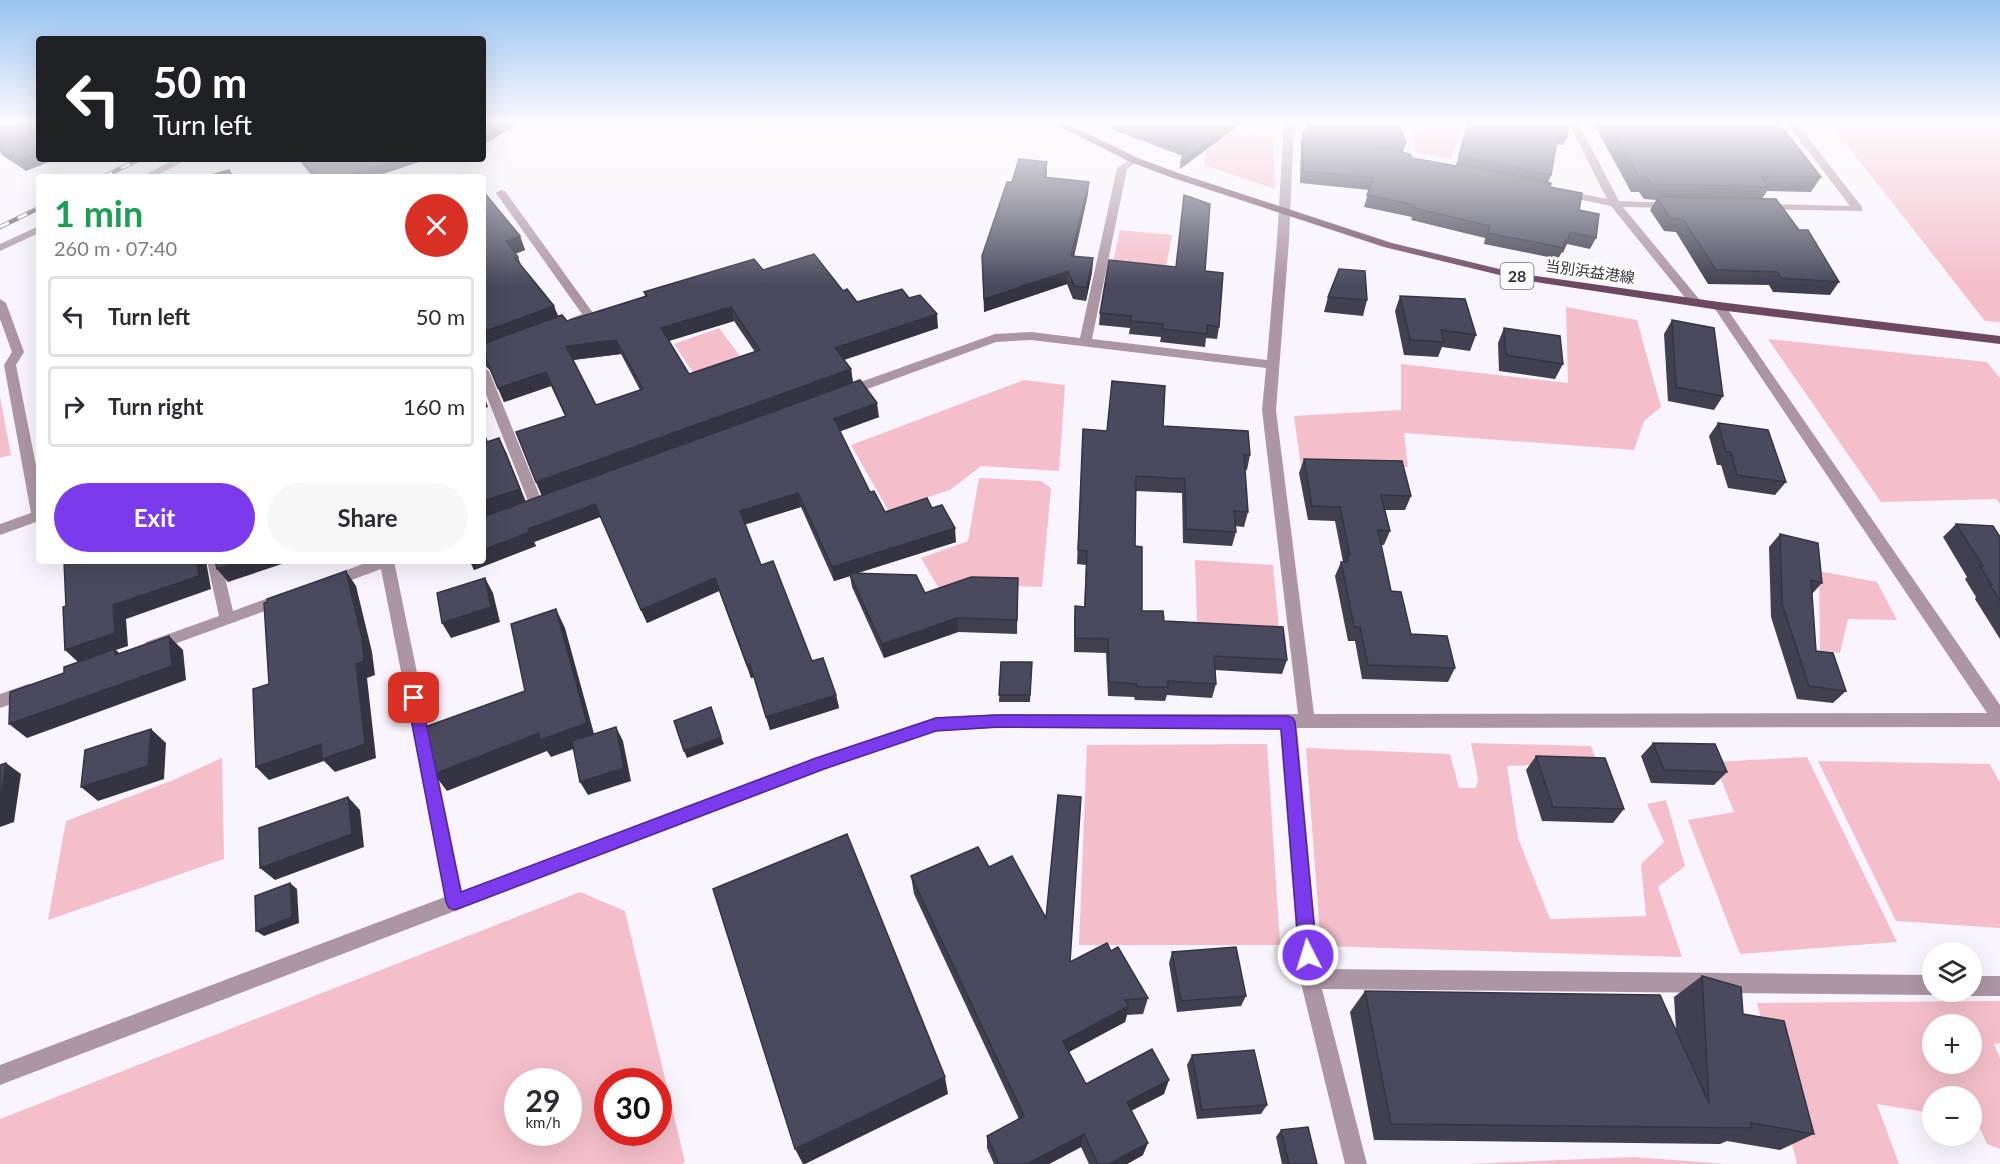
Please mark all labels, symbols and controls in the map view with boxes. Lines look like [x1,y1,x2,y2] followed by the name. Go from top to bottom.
[153,57,247,107] text: 50 m
[54,60,132,138] icon: left
[153,108,252,141] text: Turn left
[54,191,143,235] text: 1 min
[405,194,468,257] button: close
[54,236,177,260] text: 260 m · 07:40
[1544,256,1636,286] street label: 当別浜益港線
[1500,263,1534,289] road number: 28
[57,300,90,333] icon: left
[108,303,190,330] text: Turn left
[416,303,465,330] text: 50 m
[57,390,90,423] icon: right
[108,393,203,420] text: Turn right
[403,393,465,420] text: 160 m
[54,483,255,552] button: Exit
[267,483,468,552] button: Share
[388,672,439,723] pin
[397,681,430,714] icon: arrive
[1276,923,1340,987] position arrow
[1922,942,1982,1146] map controls
[1922,942,1982,1002] button: layers
[1922,1014,1982,1074] button: +
[594,1068,672,1146] speed limit sign: 30
[526,1082,560,1118] text: 29
[1922,1086,1982,1146] button: −
[525,1113,561,1131] text: km/h

